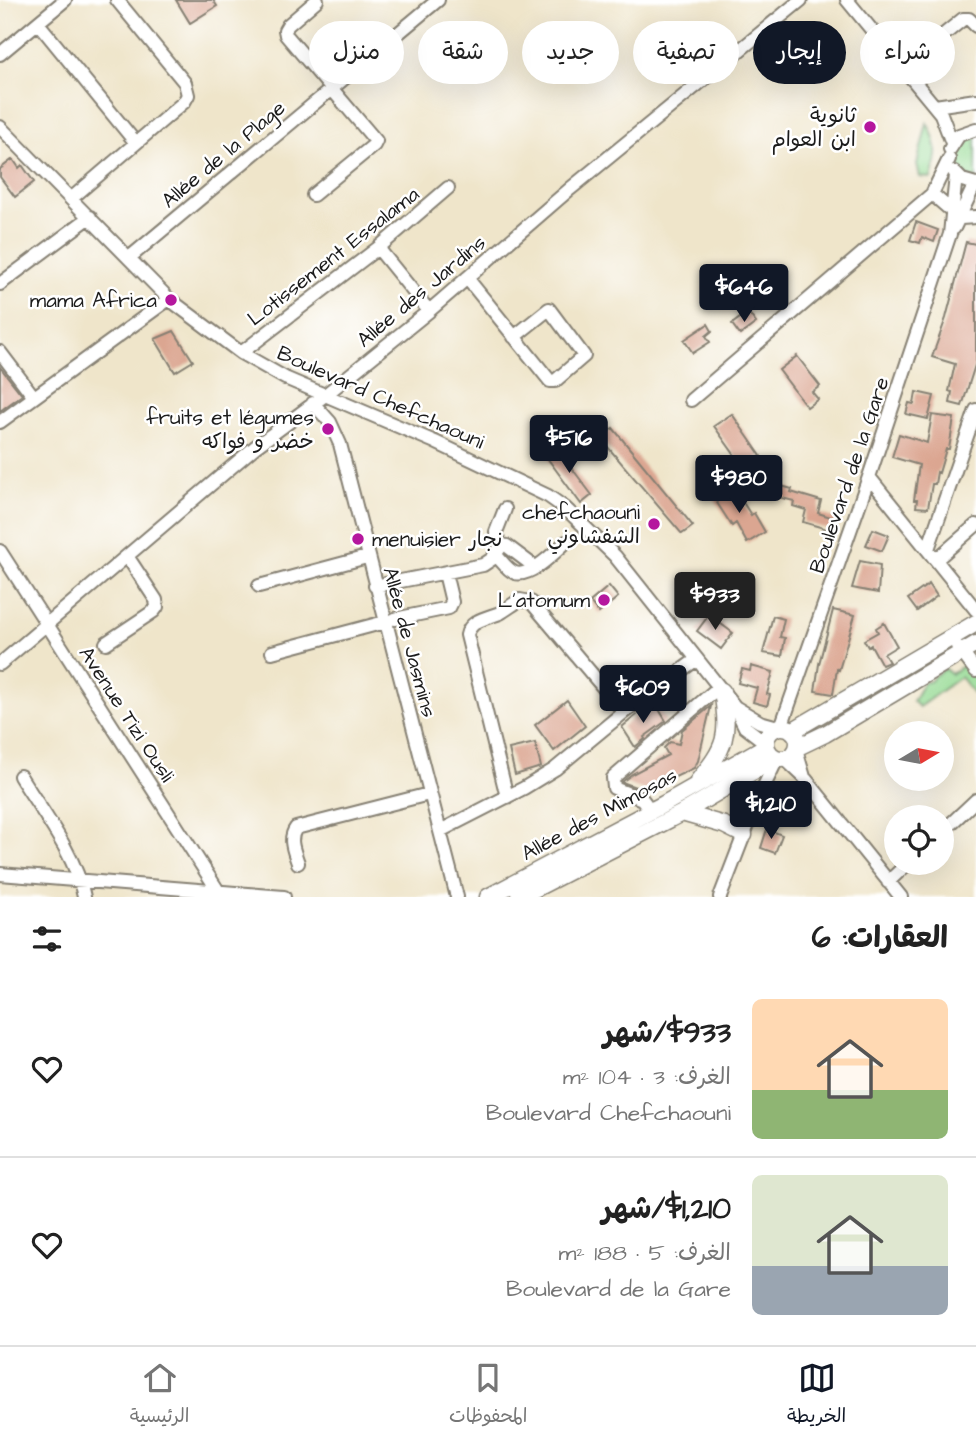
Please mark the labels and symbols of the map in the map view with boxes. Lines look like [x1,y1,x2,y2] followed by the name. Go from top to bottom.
[155,94,293,216] street label: Allée de la Plage
[771,101,857,155] place label: ثانوية ابن العوام
[862,119,878,135] marker: ثانوية ابن العوام
[241,180,426,333] street label: Lotissement Essalama
[350,229,492,354] street label: Allée des Jardins
[703,264,785,324] pin: $646
[30,286,157,315] place label: mama Africa
[163,292,179,308] marker: mama Africa
[273,339,489,456] street label: Boulevard Chefchaouni
[802,373,897,577] street label: Boulevard de la Gare
[146,403,314,456] place label: fruits et légumes خضر و فواكه
[528,416,610,475] pin: $516
[320,421,336,437] marker: fruits et légumes خضر و فواكه
[698,456,780,515] pin: $980
[522,498,640,555] place label: chefchaouni الشفشاوني
[646,516,662,532] marker: chefchaouni الشفشاوني
[372,525,502,554] place label: menuisier نجار
[350,531,366,547] marker: menuisier نجار
[375,564,444,721] street label: Allée de Jasmins
[674,572,756,632] pin: $933
[498,586,591,615] place label: L'atomum
[596,592,612,608] marker: L'atomum
[72,641,181,788] street label: Avenue Tizi Ousli
[602,666,684,725] pin: $609
[884,721,954,791] north arrow
[516,761,682,868] street label: Allée des Mimosas
[714,782,828,841] pin: $1,210

